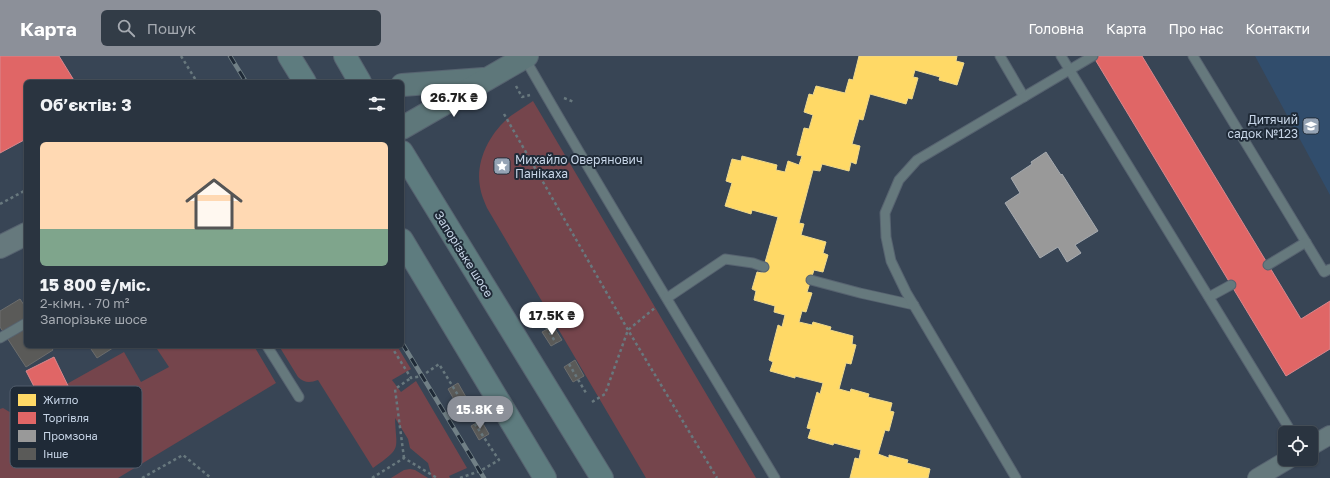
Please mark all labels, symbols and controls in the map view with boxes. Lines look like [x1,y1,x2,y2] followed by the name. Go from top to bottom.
[101,10,381,46] search box
[20,17,77,40] text: Карта
[115,17,137,39] icon: search
[147,19,196,37] text: Пошук
[1028,20,1084,37] text: Головна
[1106,20,1147,37] text: Карта
[1169,20,1224,37] text: Про нас
[1246,20,1310,37] text: Контакти
[417,84,491,118] pin: 26.7K ₴
[430,89,478,105] text: 26.7K ₴
[366,93,388,115] icon: filters
[40,94,132,115] text: Об’єктів: 3
[1227,112,1298,141] place label: Дитячий садок №123
[1301,116,1321,136] school or university icon: Дитячий садок №123
[515,152,643,181] place label: Михайло Оверянович Панікаха
[492,156,512,176] place icon: Михайло Оверянович Панікаха
[178,168,250,240] icon: home
[431,208,497,300] street label: Запорізьке шосе
[40,274,151,295] text: 15 800 ₴/міс.
[40,295,129,311] text: 2-кімн. · 70 m²
[515,302,589,336] pin: 17.5K ₴
[529,307,575,323] text: 17.5K ₴
[40,311,147,327] text: Запорізьке шосе
[10,386,142,468] legend
[43,393,79,406] text: Житло
[443,396,517,430] pin: 15.8K ₴
[456,401,504,417] text: 15.8K ₴
[43,411,89,424] text: Торгівля
[1278,426,1318,466] map controls
[1278,426,1318,466] button: locate
[43,429,98,442] text: Промзона
[43,447,68,460] text: Інше

